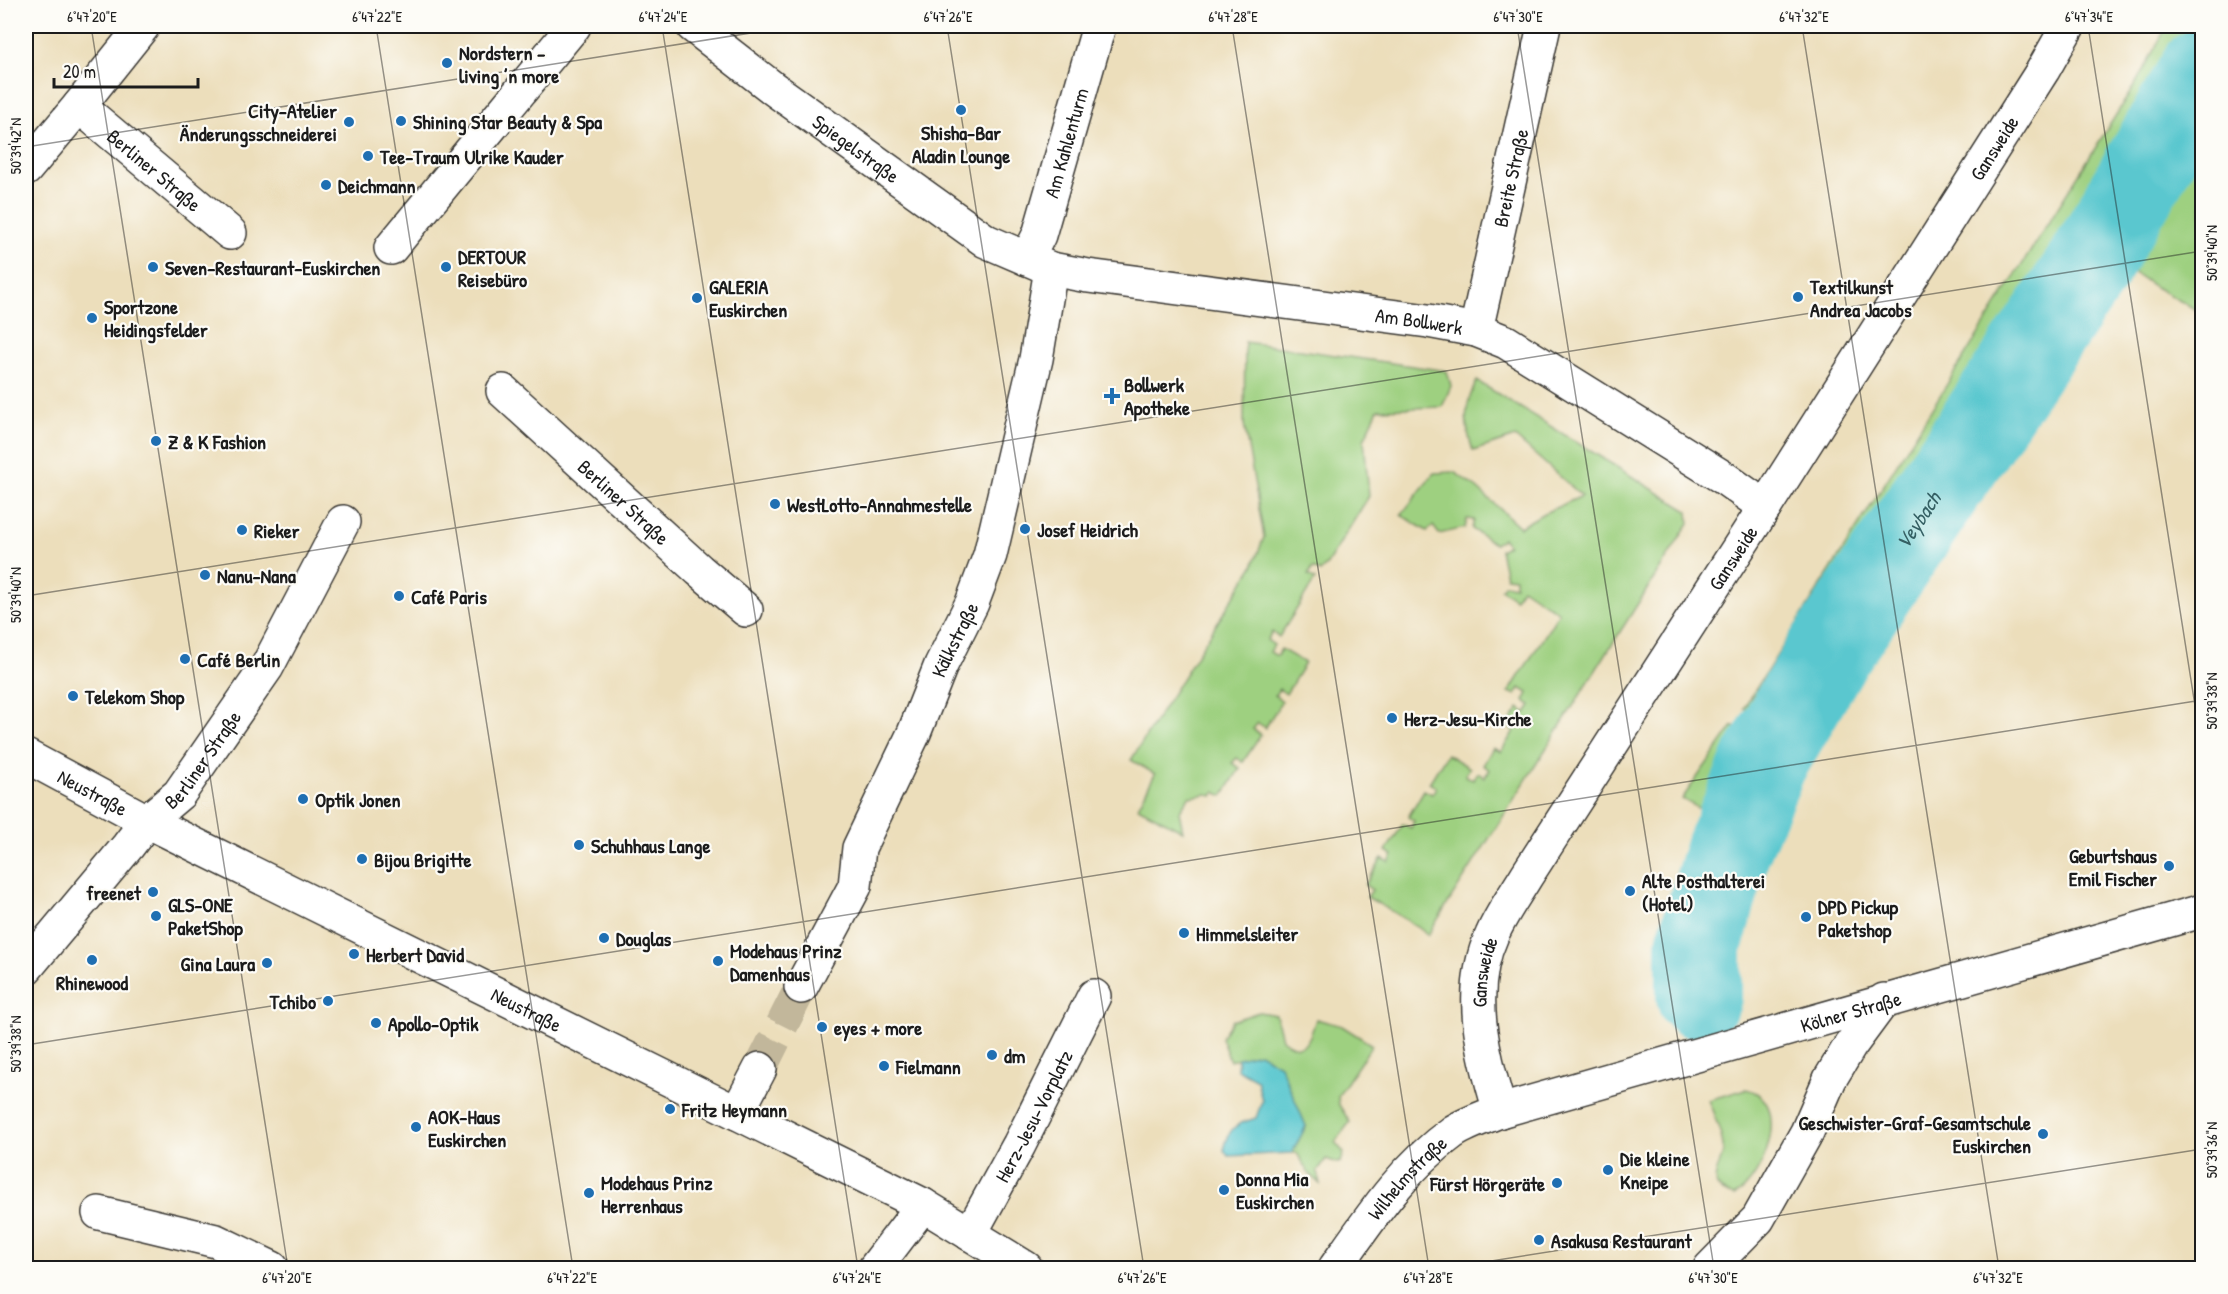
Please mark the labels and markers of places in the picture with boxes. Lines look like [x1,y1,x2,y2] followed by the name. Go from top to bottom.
[459,39,559,90] place label: Nordstern – living ’n more
[440,56,454,70] marker: Nordstern – living ’n more
[180,97,337,148] place label: City-Atelier Änderungsschneiderei
[954,103,968,117] marker: Shisha-Bar Aladin Lounge
[413,108,602,136] place label: Shining Star Beauty & Spa
[394,114,408,128] marker: Shining Star Beauty & Spa
[342,115,356,129] marker: City-Atelier Änderungsschneiderei
[912,119,1010,170] place label: Shisha-Bar Aladin Lounge
[379,143,564,170] place label: Tee-Traum Ulrike Kauder
[361,149,375,163] marker: Tee-Traum Ulrike Kauder
[338,172,416,199] place label: Deichmann
[319,178,333,192] marker: Deichmann
[458,243,527,293] place label: DERTOUR Reisebüro
[165,254,380,281] place label: Seven-Restaurant-Euskirchen
[146,260,160,274] marker: Seven-Restaurant-Euskirchen
[439,260,453,274] marker: DERTOUR Reisebüro
[709,273,787,323] place label: GALERIA Euskirchen
[1809,273,1912,323] place label: Textilkunst Andrea Jacobs
[1791,290,1805,304] marker: Textilkunst Andrea Jacobs
[690,291,704,305] marker: GALERIA Euskirchen
[104,293,208,344] place label: Sportzone Heidingsfelder
[85,311,99,325] marker: Sportzone Heidingsfelder
[1124,371,1190,422] place label: Bollwerk Apotheke
[1105,389,1119,403] marker: Bollwerk Apotheke
[168,428,266,455] place label: Z & K Fashion
[149,434,163,448] marker: Z & K Fashion
[787,491,972,518] place label: WestLotto-Annahmestelle
[768,497,782,511] marker: WestLotto-Annahmestelle
[1037,516,1138,543] place label: Josef Heidrich
[254,517,300,544] place label: Rieker
[1018,522,1032,536] marker: Josef Heidrich
[235,523,249,537] marker: Rieker
[217,562,296,589] place label: Nanu-Nana
[198,568,212,582] marker: Nanu-Nana
[411,583,487,610] place label: Café Paris
[392,589,406,603] marker: Café Paris
[197,646,280,673] place label: Café Berlin
[178,652,192,666] marker: Café Berlin
[84,683,185,711] place label: Telekom Shop
[66,689,80,703] marker: Telekom Shop
[1404,705,1532,732] place label: Herz-Jesu-Kirche
[1385,711,1399,725] marker: Herz-Jesu-Kirche
[315,786,400,814] place label: Optik Jonen
[296,792,310,806] marker: Optik Jonen
[591,832,710,860] place label: Schuhhaus Lange
[572,838,586,852] marker: Schuhhaus Lange
[2069,842,2157,892] place label: Geburtshaus Emil Fischer
[374,846,471,874] place label: Bijou Brigitte
[355,852,369,866] marker: Bijou Brigitte
[2162,859,2176,873] marker: Geburtshaus Emil Fischer
[1642,867,1765,917] place label: Alte Posthalterei (Hotel)
[86,879,142,906] place label: freenet
[1623,884,1637,898] marker: Alte Posthalterei (Hotel)
[146,885,160,899] marker: freenet
[168,891,243,942] place label: GLS-ONE PaketShop
[1818,893,1898,944] place label: DPD Pickup Paketshop
[149,909,163,923] marker: GLS-ONE PaketShop
[1799,910,1813,924] marker: DPD Pickup Paketshop
[1196,920,1299,947] place label: Himmelsleiter
[616,925,672,953] place label: Douglas
[1177,926,1191,940] marker: Himmelsleiter
[597,931,611,945] marker: Douglas
[730,937,842,987] place label: Modehaus Prinz Damenhaus
[366,941,464,968] place label: Herbert David
[347,947,361,961] marker: Herbert David
[181,950,255,977] place label: Gina Laura
[85,953,99,967] marker: Rhinewood
[711,954,725,968] marker: Modehaus Prinz Damenhaus
[260,956,274,970] marker: Gina Laura
[56,969,128,996] place label: Rhinewood
[269,988,316,1015] place label: Tchibo
[321,994,335,1008] marker: Tchibo
[388,1010,479,1038] place label: Apollo-Optik
[834,1014,922,1042] place label: eyes + more
[369,1016,383,1030] marker: Apollo-Optik
[815,1020,829,1034] marker: eyes + more
[1004,1042,1026,1069] place label: dm
[985,1048,999,1062] marker: dm
[895,1053,961,1080] place label: Fielmann
[877,1059,891,1073] marker: Fielmann
[681,1096,787,1124] place label: Fritz Heymann
[663,1102,677,1116] marker: Fritz Heymann
[428,1103,506,1153] place label: AOK-Haus Euskirchen
[1798,1109,2031,1159] place label: Geschwister-Graf-Gesamtschule Euskirchen
[409,1120,423,1134] marker: AOK-Haus Euskirchen
[2036,1127,2050,1141] marker: Geschwister-Graf-Gesamtschule Euskirchen
[1620,1145,1690,1196] place label: Die kleine Kneipe
[1601,1163,1615,1177] marker: Die kleine Kneipe
[1236,1165,1314,1215] place label: Donna Mia Euskirchen
[601,1169,713,1219] place label: Modehaus Prinz Herrenhaus
[1429,1170,1545,1198] place label: Fürst Hörgeräte
[1550,1176,1564,1190] marker: Fürst Hörgeräte
[1217,1183,1231,1197] marker: Donna Mia Euskirchen
[582,1186,596,1200] marker: Modehaus Prinz Herrenhaus
[1551,1227,1693,1254] place label: Asakusa Restaurant
[1532,1233,1546,1247] marker: Asakusa Restaurant

